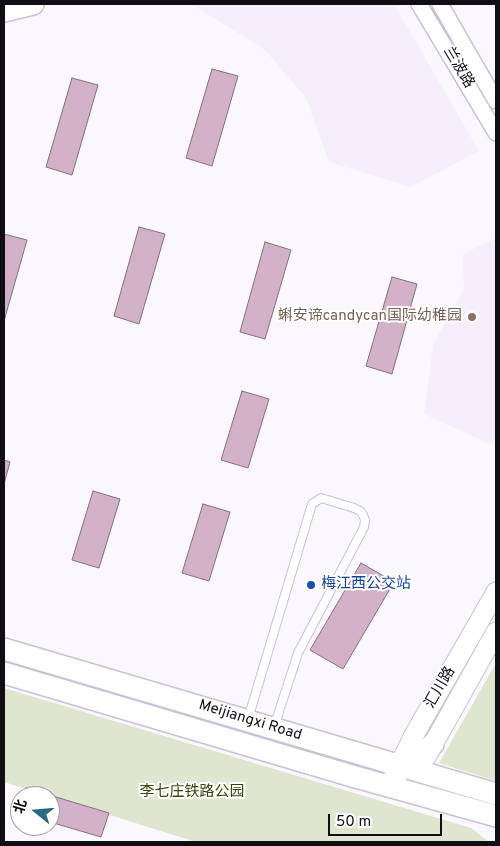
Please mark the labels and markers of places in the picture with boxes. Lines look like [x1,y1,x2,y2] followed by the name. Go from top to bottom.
[278,308,462,326] place label: 蝌安谛candycan国际幼稚园
[466,311,478,323] marker: 蝌安谛candycan国际幼稚园
[321,576,411,594] place label: 梅江西公交站
[305,579,317,591] marker: 梅江西公交站

